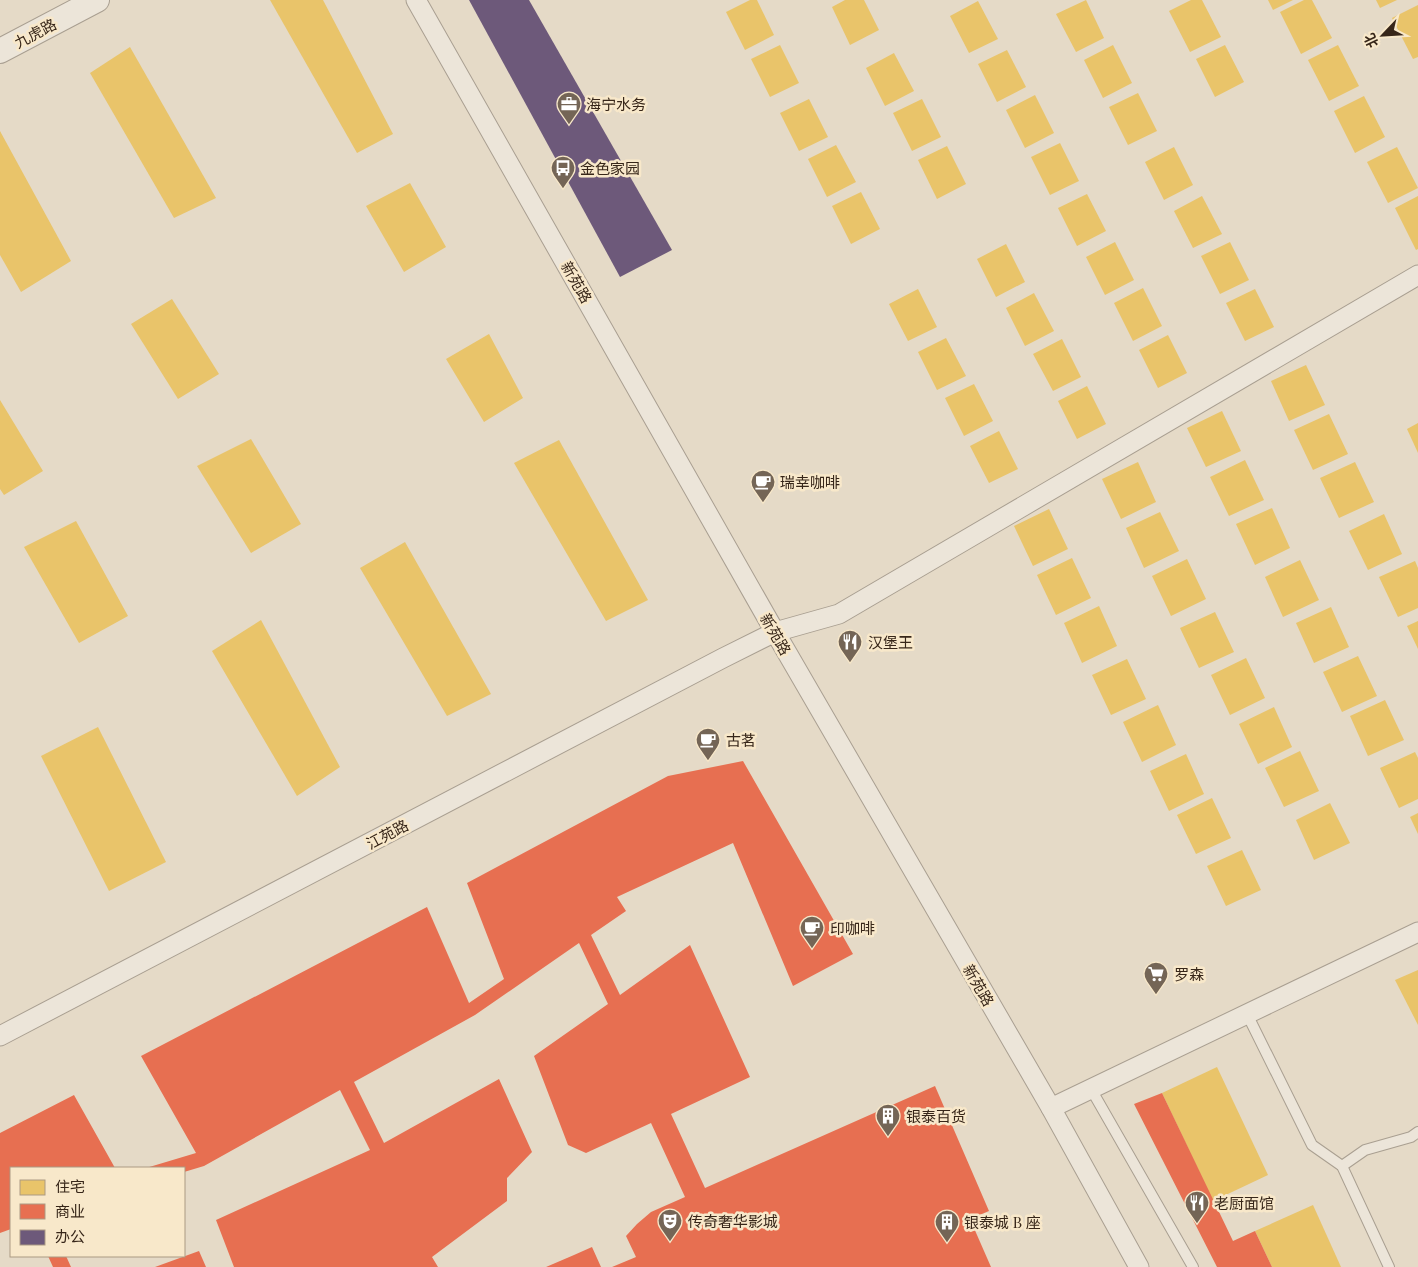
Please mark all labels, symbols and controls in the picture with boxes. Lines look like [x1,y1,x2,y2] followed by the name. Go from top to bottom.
[1358,10,1408,60] north arrow
[10,14,60,52] street label: 九虎路
[1359,30,1382,51] text: 北
[556,91,582,125] office icon: 海宁水务
[586,94,646,114] place label: 海宁水务
[550,155,576,189] bus stop icon: 金色家园
[580,158,640,178] place label: 金色家园
[557,258,597,306] street label: 新苑路
[750,469,776,503] cafe icon: 瑞幸咖啡
[780,472,840,492] place label: 瑞幸咖啡
[756,610,796,658] street label: 新苑路
[837,629,863,663] restaurant icon: 汉堡王
[868,632,913,652] place label: 汉堡王
[695,727,721,761] cafe icon: 古茗
[726,730,756,750] place label: 古茗
[362,815,412,853] street label: 江苑路
[799,915,825,949] cafe icon: 印咖啡
[830,918,875,938] place label: 印咖啡
[959,961,999,1009] street label: 新苑路
[1143,961,1169,995] supermarket icon: 罗森
[1174,964,1204,984] place label: 罗森
[875,1103,901,1137] building icon: 银泰百货
[906,1106,966,1126] place label: 银泰百货
[10,1167,185,1257] legend
[55,1176,85,1196] text: 住宅
[1184,1190,1210,1224] restaurant icon: 老厨面馆
[1214,1193,1274,1213] place label: 老厨面馆
[55,1201,85,1221] text: 商业
[657,1208,683,1242] theatre icon: 传奇奢华影城
[934,1209,960,1243] building icon: 银泰城 B 座
[688,1211,778,1231] place label: 传奇奢华影城
[964,1212,1041,1232] place label: 银泰城 B 座
[55,1226,85,1246] text: 办公

